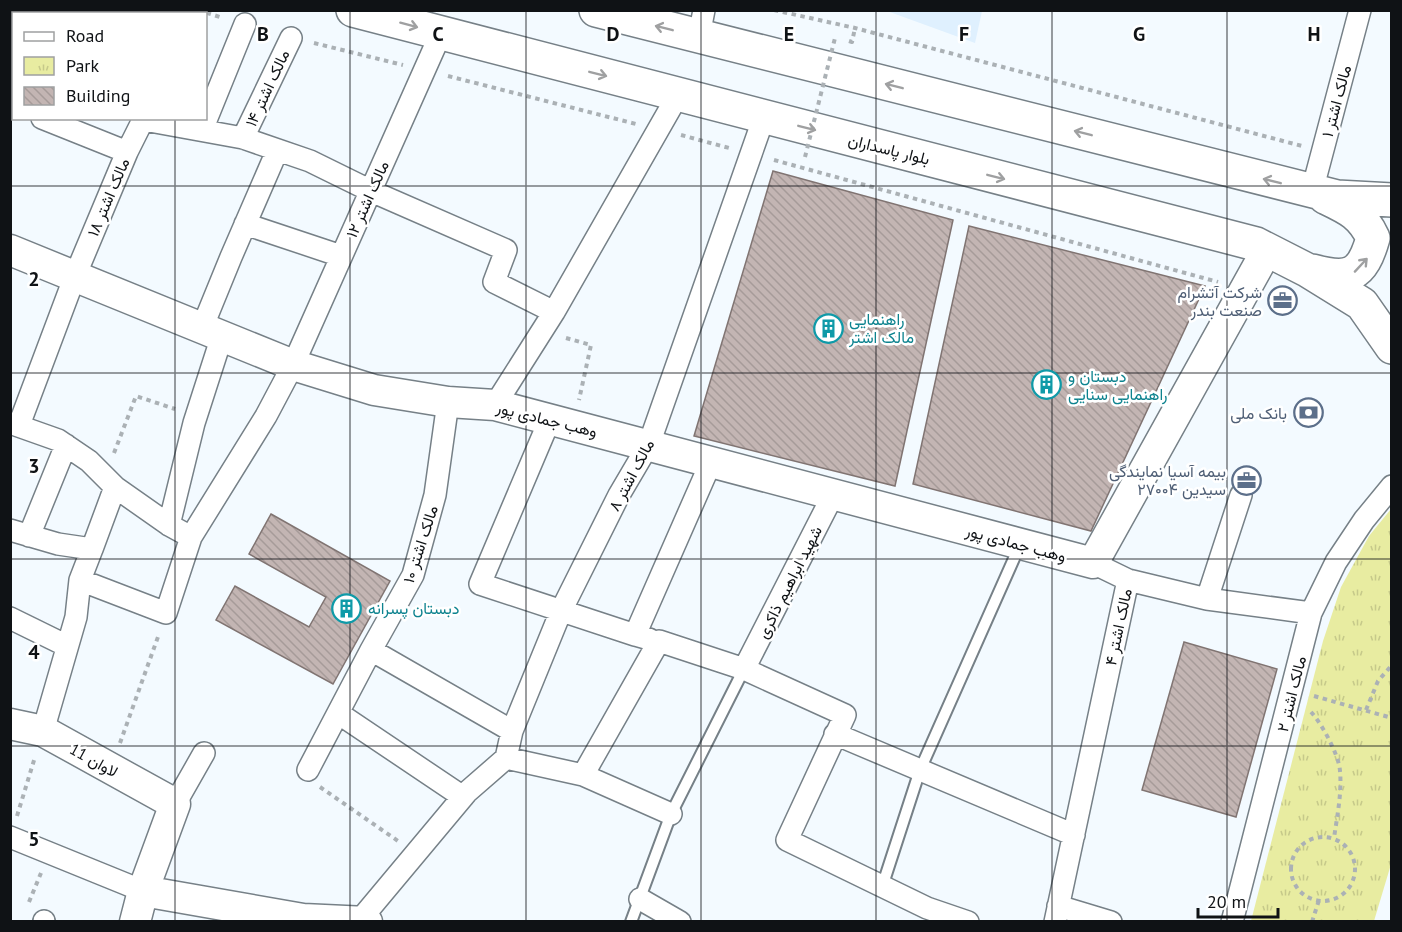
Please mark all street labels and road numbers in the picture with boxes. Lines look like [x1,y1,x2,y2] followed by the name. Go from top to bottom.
[240,46,294,130] street label: مالک اشتر ۱۴
[1317,63,1356,139] street label: مالک اشتر ۱
[846,129,932,171] street label: بلوار پاسداران
[83,155,134,240] street label: مالک اشتر ۱۸
[341,157,394,241] street label: مالک اشتر ۱۲
[493,397,599,443] street label: وهب جمادی پور
[604,436,659,515] street label: مالک اشتر ۸
[398,503,443,586] street label: مالک اشتر ۱۰
[962,520,1068,568] street label: وهب جمادی پور
[752,522,827,642] street label: شهید ابراهیم ذاکری
[1100,587,1137,668] street label: مالک اشتر ۴
[1272,654,1311,734] street label: مالک اشتر ۲
[66,739,122,782] street label: لاوان 11

